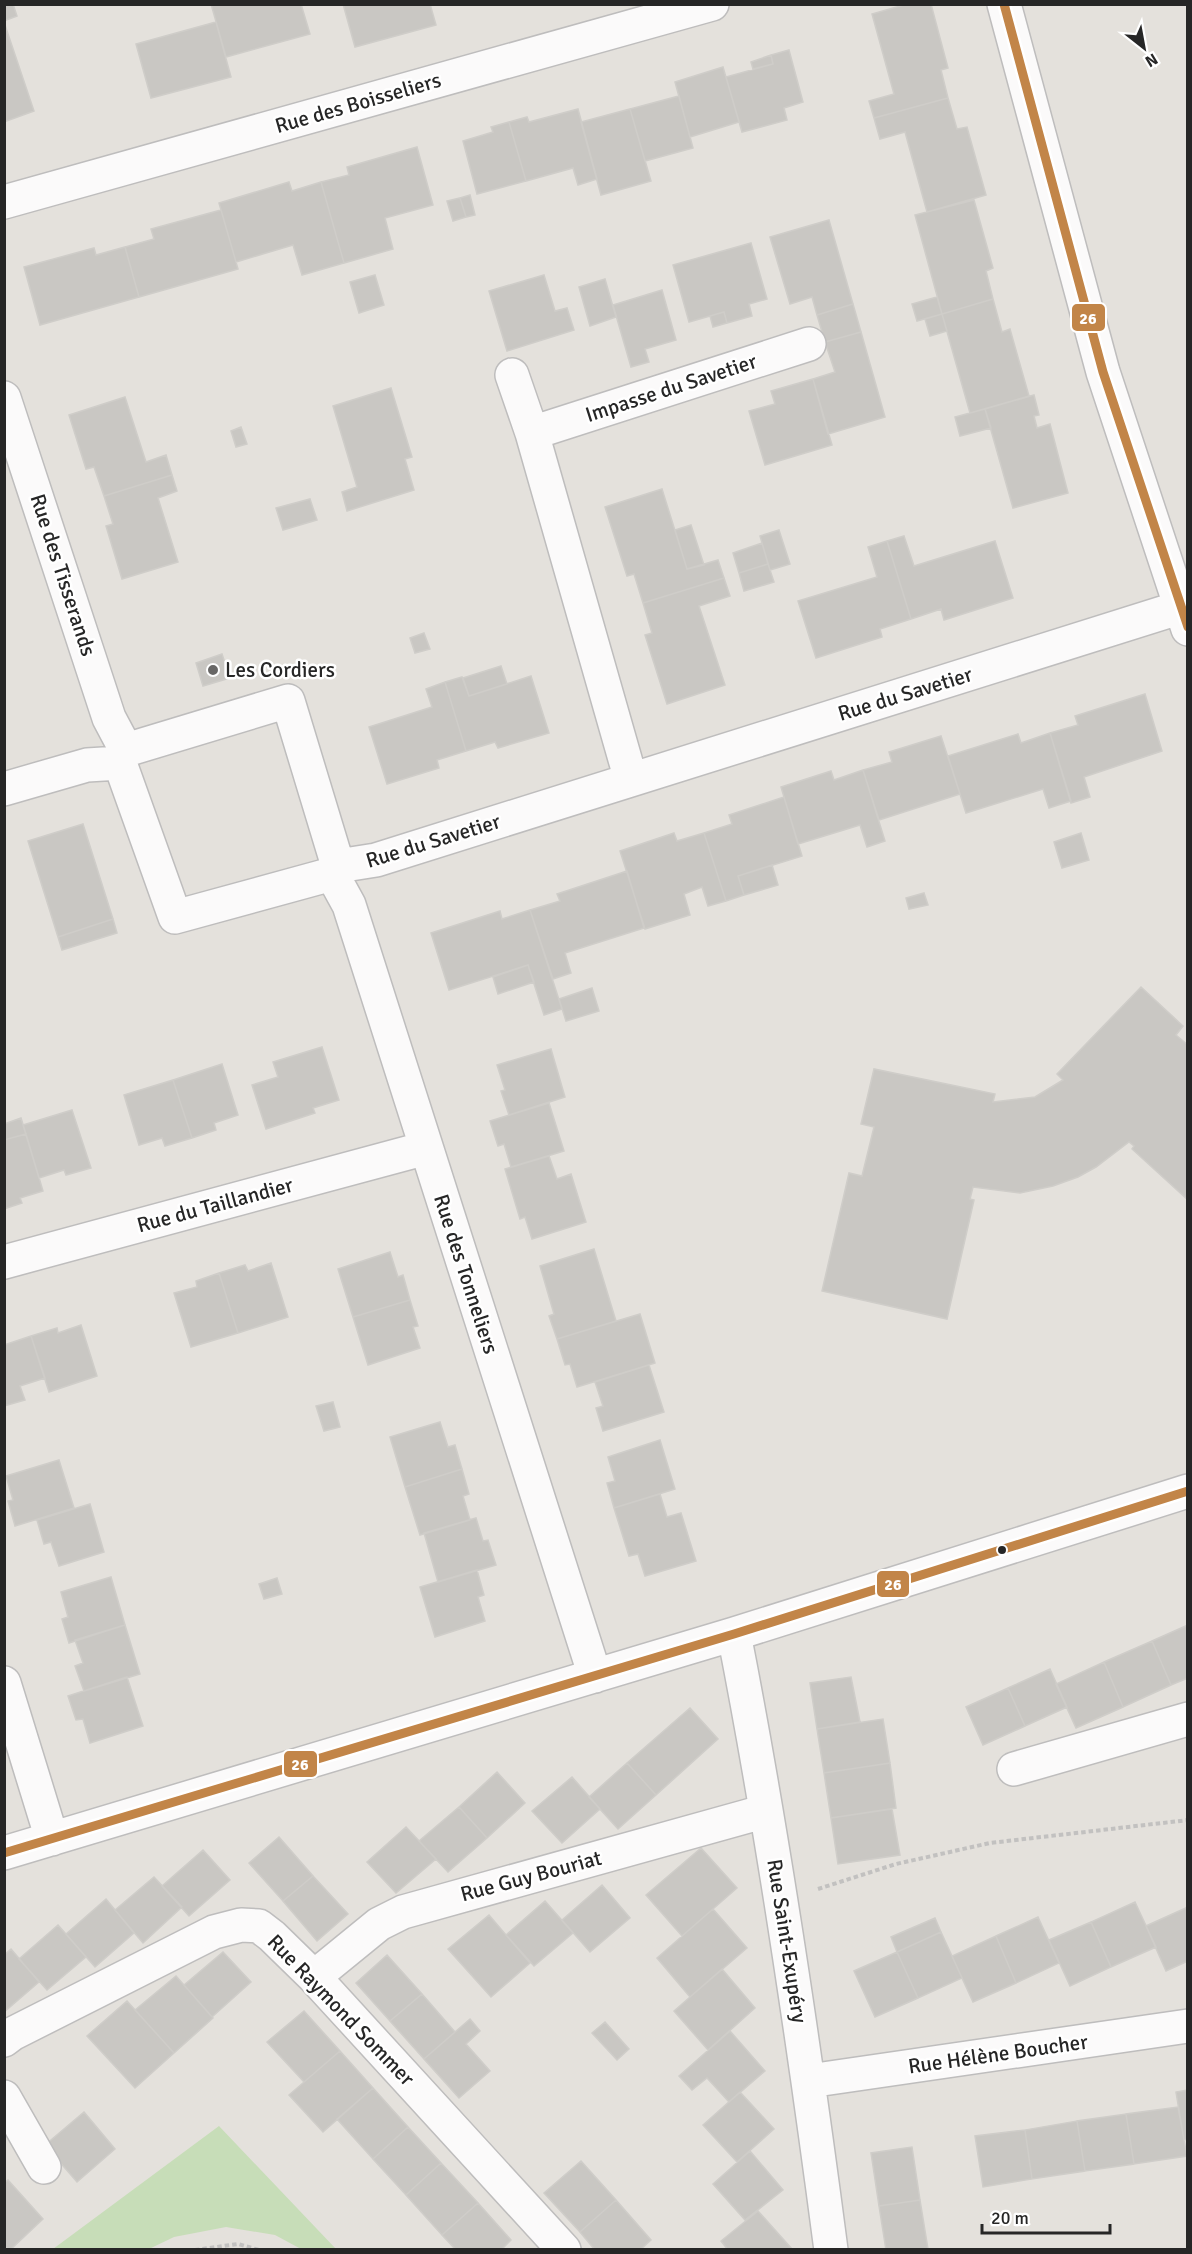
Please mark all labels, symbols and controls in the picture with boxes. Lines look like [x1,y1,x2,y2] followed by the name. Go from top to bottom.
[1114,18,1174,78] north arrow
[1141,49,1161,71] text: N
[272,67,444,139] street label: Rue des Boisseliers
[1071,303,1106,332] line badge: 26
[1079,309,1097,329] text: 26
[582,348,760,428] street label: Impasse du Savetier
[25,491,101,659] street label: Rue des Tisserands
[225,657,335,683] place label: Les Cordiers
[835,661,976,727] street label: Rue du Savetier
[206,663,220,677] marker: Les Cordiers
[363,808,504,874] street label: Rue du Savetier
[134,1172,296,1238] street label: Rue du Taillandier
[428,1191,504,1357] street label: Rue des Tonneliers
[996,1544,1008,1556] unlabelled marker
[876,1570,910,1598] line badge: 26
[884,1575,902,1595] text: 26
[283,1750,318,1778] line badge: 26
[291,1755,309,1775] text: 26
[458,1845,604,1907] street label: Rue Guy Bouriat
[761,1857,813,2025] street label: Rue Saint-Exupéry
[262,1929,420,2091] street label: Rue Raymond Sommer
[907,2028,1090,2079] street label: Rue Hélène Boucher
[982,2197,1110,2235] scale bar
[991,2207,1029,2229] text: 20 m

